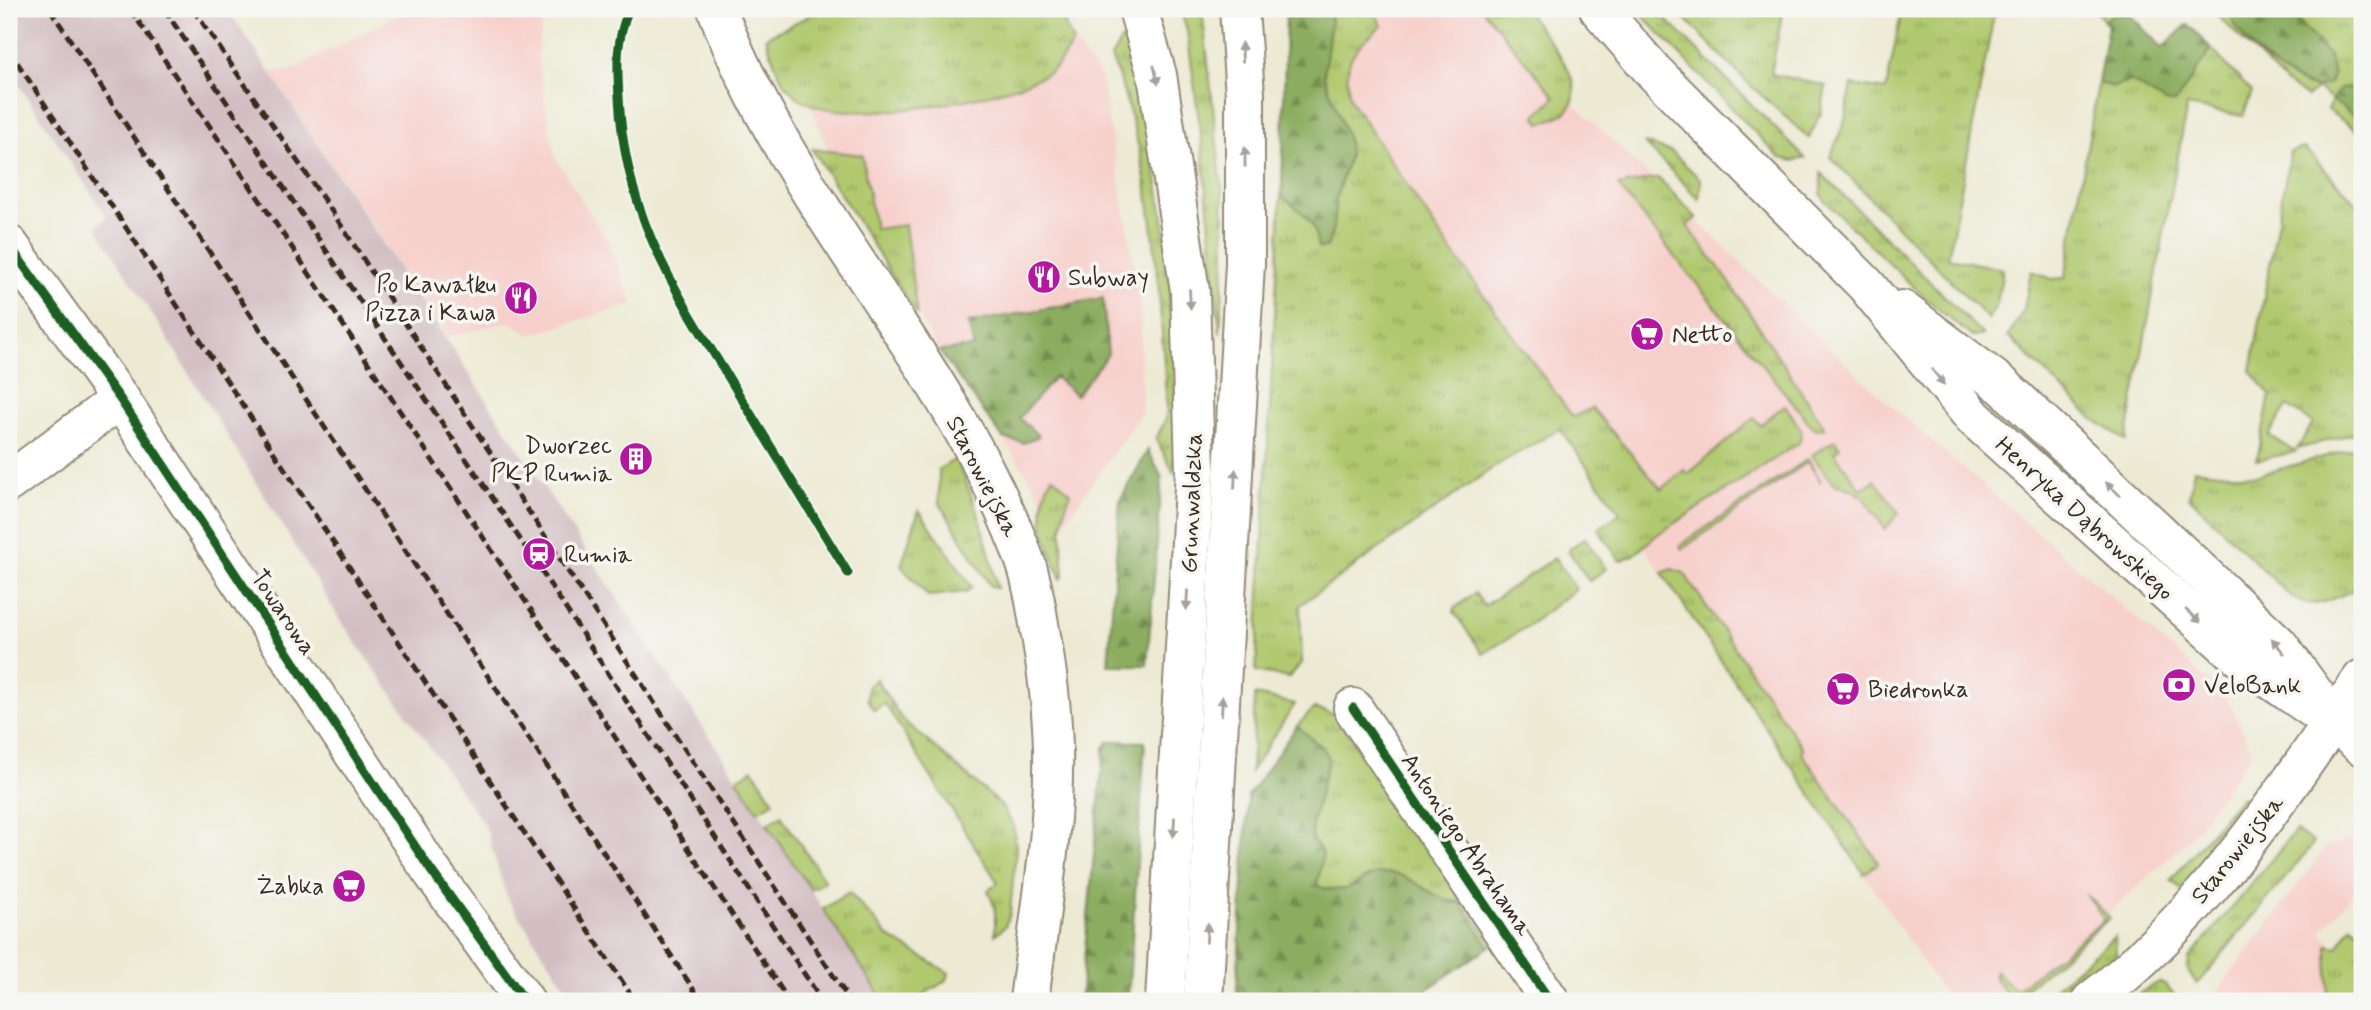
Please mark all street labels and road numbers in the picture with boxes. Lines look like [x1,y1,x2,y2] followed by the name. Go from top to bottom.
[938,411,1026,543] street label: Starowiejska
[1988,430,2180,608] street label: Henryka Dąbrowskiego
[1175,432,1210,574] street label: Grunwaldzka
[243,564,323,662] street label: Towarowa
[1393,747,1539,943] street label: Antoniego Abrahama
[2185,789,2292,911] street label: Starowiejska

